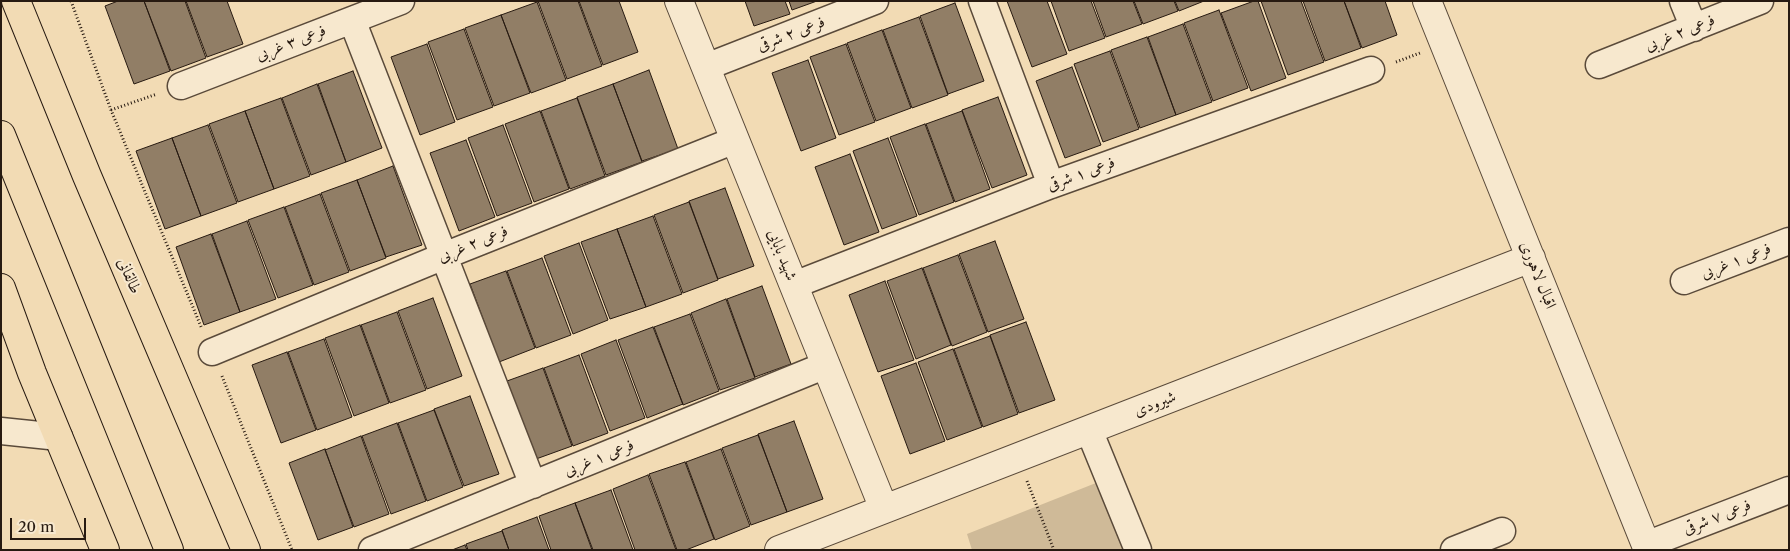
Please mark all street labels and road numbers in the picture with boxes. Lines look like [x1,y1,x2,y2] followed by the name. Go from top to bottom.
[1642,10,1718,56] street label: فرعی ۲ غربی
[754,12,828,56] street label: فرعی ۲ شرقی
[253,21,329,65] street label: فرعی ۳ غربی
[1044,153,1118,195] street label: فرعی ۱ شرقی
[435,221,511,267] street label: فرعی ۲ غربی
[763,226,801,284] street label: شهید بابایی
[1516,238,1560,312] street label: اقبال لاهوری
[1698,239,1774,283] street label: فرعی ۱ غربی
[113,255,145,297] street label: طالقانی
[1131,387,1179,421] street label: شیرودی
[561,435,637,481] street label: فرعی ۱ غربی
[1680,495,1754,539] street label: فرعی ۷ شرقی

